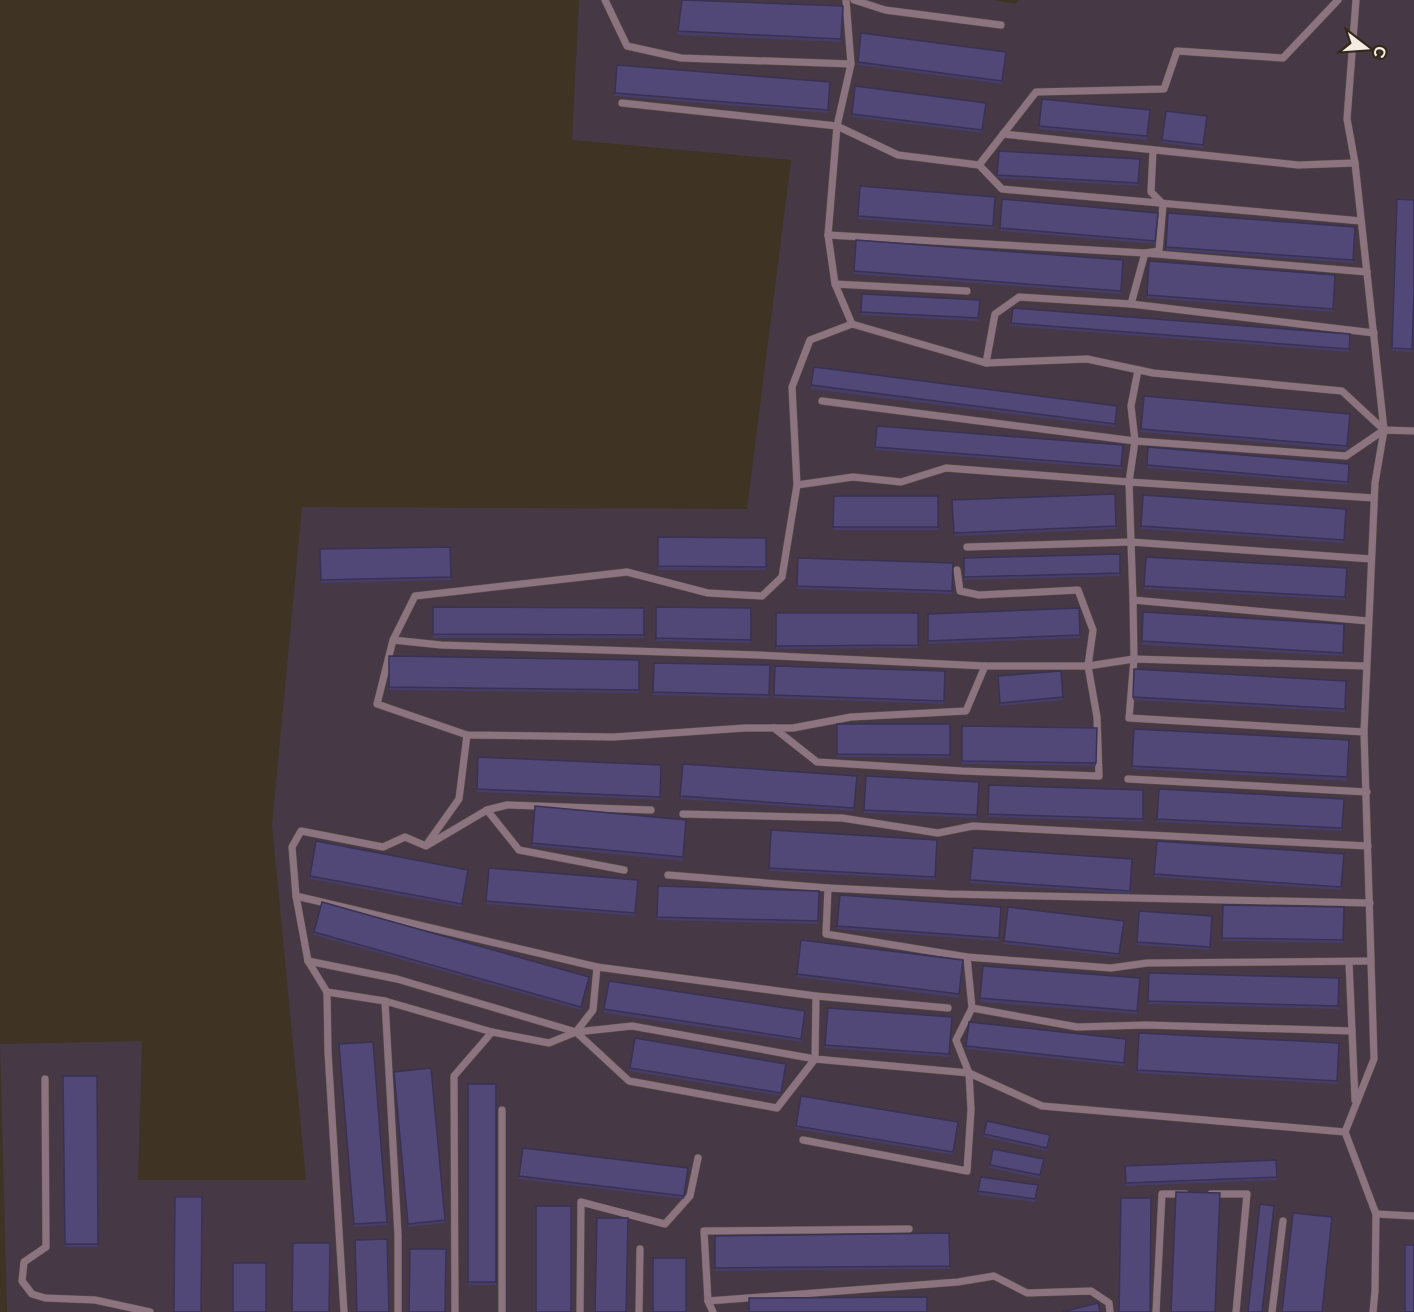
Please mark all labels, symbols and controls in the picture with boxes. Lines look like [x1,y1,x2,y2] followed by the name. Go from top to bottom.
[1336,18,1396,78] north arrow
[1368,44,1392,61] text: С

